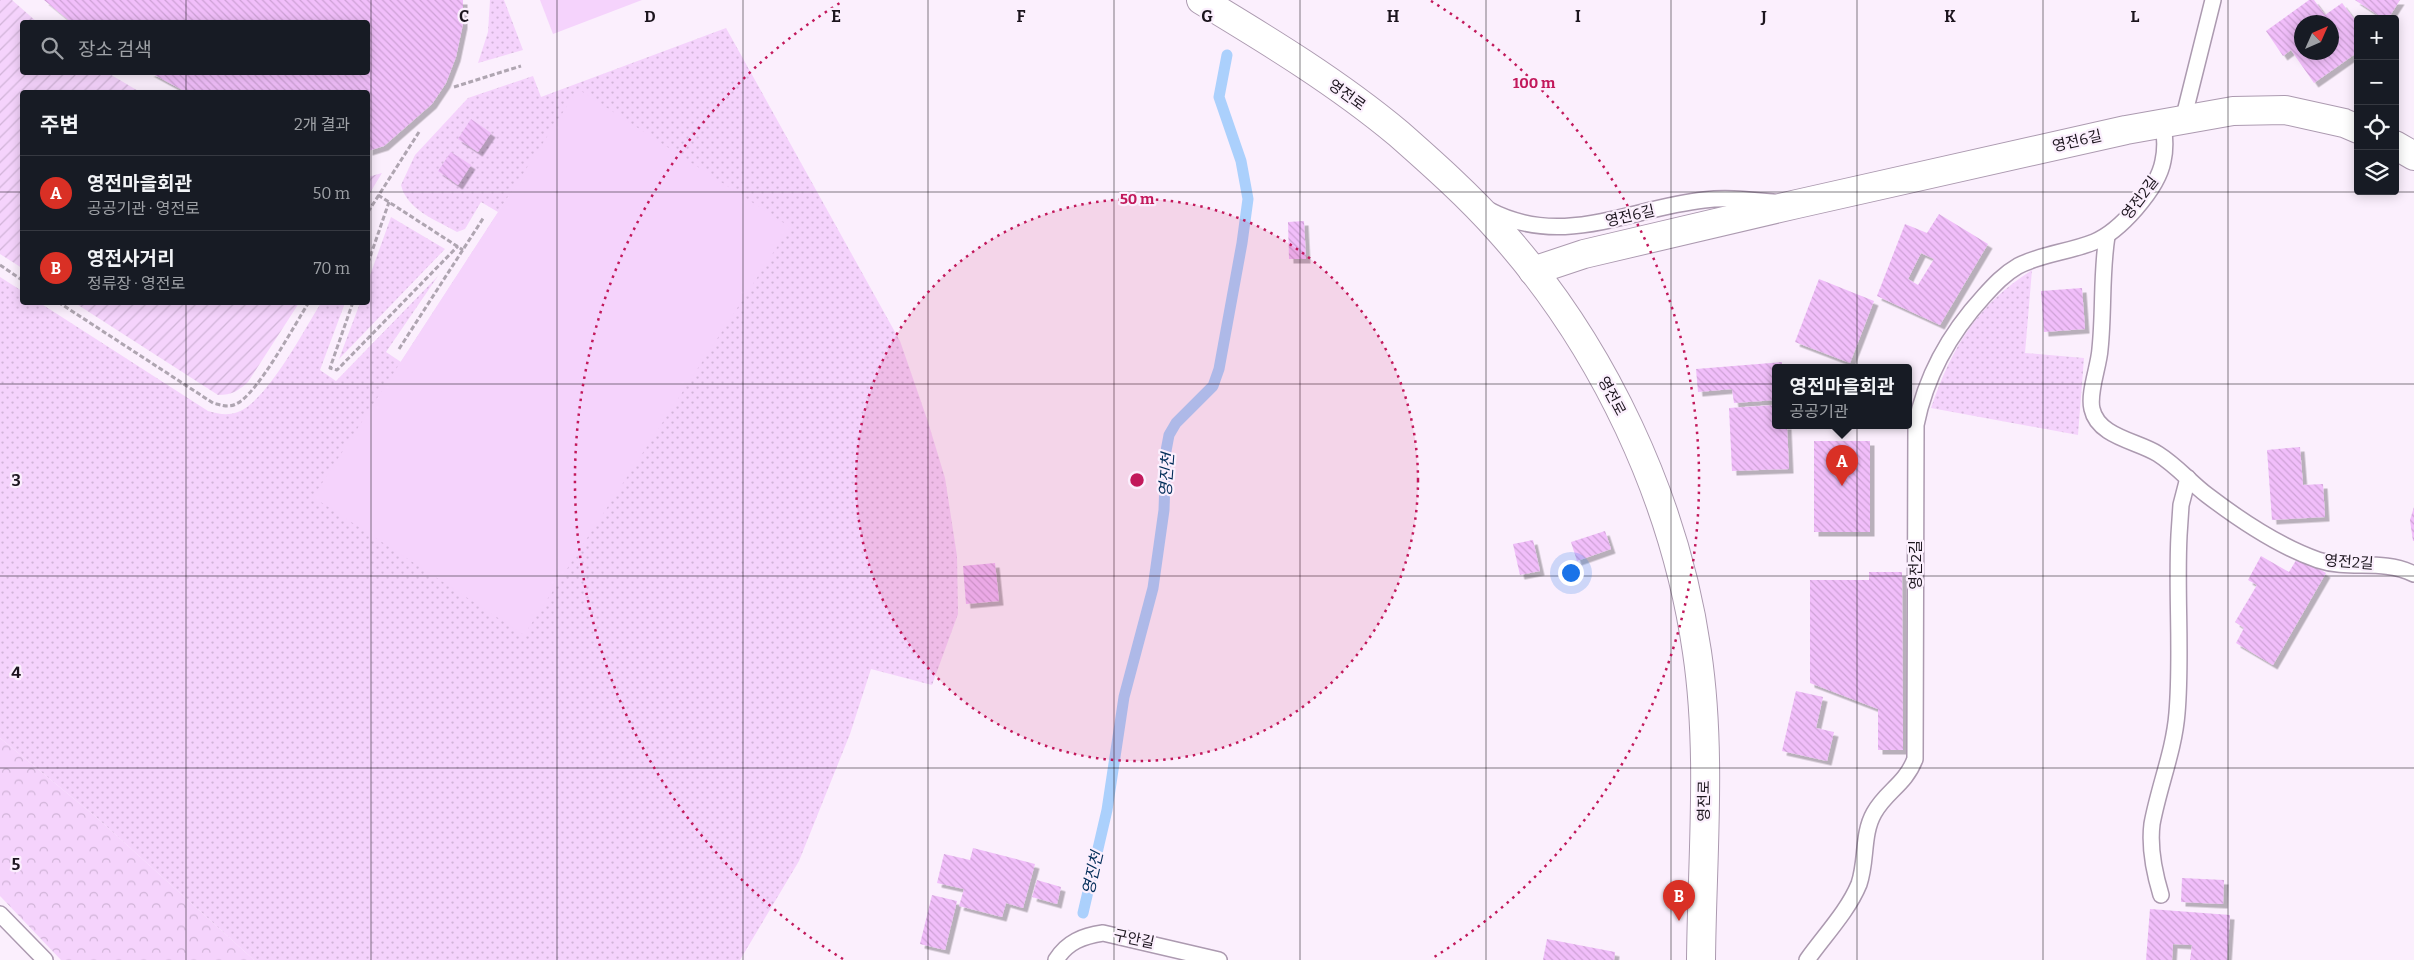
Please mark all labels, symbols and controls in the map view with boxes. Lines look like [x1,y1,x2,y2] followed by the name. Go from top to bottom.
[459,7,469,26] text: C
[644,7,656,26] text: D
[831,7,841,26] text: E
[1017,7,1026,26] text: F
[1201,7,1213,26] text: G
[1387,7,1400,26] text: H
[1575,7,1581,26] text: I
[1760,7,1767,26] text: J
[1944,7,1956,26] text: K
[2131,7,2140,26] text: L
[2294,15,2339,60] north arrow
[2354,15,2399,195] map controls
[2354,15,2399,60] button: +
[20,20,370,75] search box
[38,34,66,62] icon: search
[78,38,152,61] text: 장소 검색
[2354,60,2399,105] button: −
[1513,74,1556,92] text: 100 m
[1325,76,1369,114] street label: 영전로
[2354,105,2399,150] button: locate
[40,112,79,138] text: 주변
[294,115,350,134] text: 2개 결과
[2051,127,2103,155] street label: 영전6길
[2354,150,2399,195] button: layers
[87,172,192,195] text: 영전마을회관
[2118,173,2162,223] street label: 영전2길
[50,184,62,203] text: A
[313,184,350,203] text: 50 m
[1120,190,1155,208] text: 50 m
[87,199,200,218] text: 공공기관 · 영전로
[1604,202,1656,230] street label: 영전6길
[87,247,174,270] text: 영전사거리
[51,259,61,278] text: B
[314,259,350,278] text: 70 m
[87,274,185,293] text: 정류장 · 영전로
[1772,364,1912,429] popup
[1594,373,1630,419] street label: 영전로
[1790,375,1894,398] text: 영전마을회관
[1790,402,1848,421] text: 공공기관
[1826,445,1858,486] pin: A
[1155,450,1178,498] water label: 영진천
[11,471,21,490] text: 3
[1128,471,1146,489] centre of rings
[1907,540,1925,590] street label: 영전2길
[2324,551,2374,573] street label: 영전2길
[1558,560,1584,586] your location
[11,663,21,682] text: 4
[1695,780,1713,822] street label: 영전로
[1078,847,1107,897] water label: 영진천
[12,855,21,874] text: 5
[1663,880,1695,921] pin: B
[1112,926,1156,952] street label: 구안길

